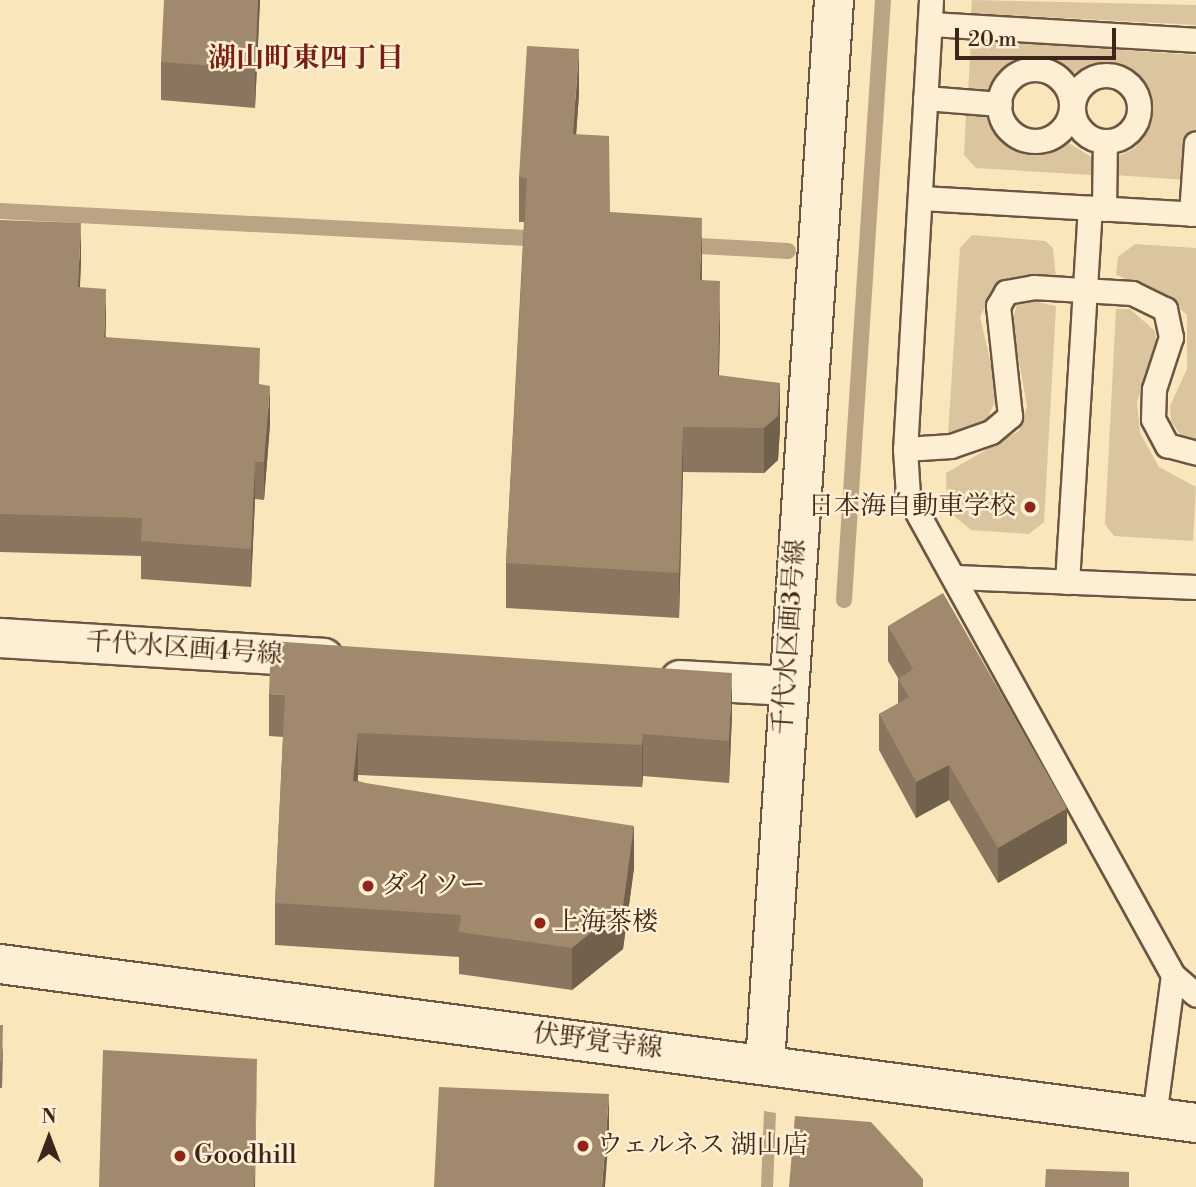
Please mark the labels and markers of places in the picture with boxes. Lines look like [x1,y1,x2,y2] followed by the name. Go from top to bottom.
[808,491,1016,523] place label: 日本海自動車学校
[1022,499,1038,515] marker: 日本海自動車学校
[382,870,486,902] place label: ダイソー
[360,878,376,894] marker: ダイソー
[554,907,658,939] place label: 上海茶楼
[532,915,548,931] marker: 上海茶楼
[597,1130,810,1162] place label: ウェルネス 湖山店
[575,1138,591,1154] marker: ウェルネス 湖山店
[194,1140,297,1172] place label: Goodhill
[172,1148,188,1164] marker: Goodhill

